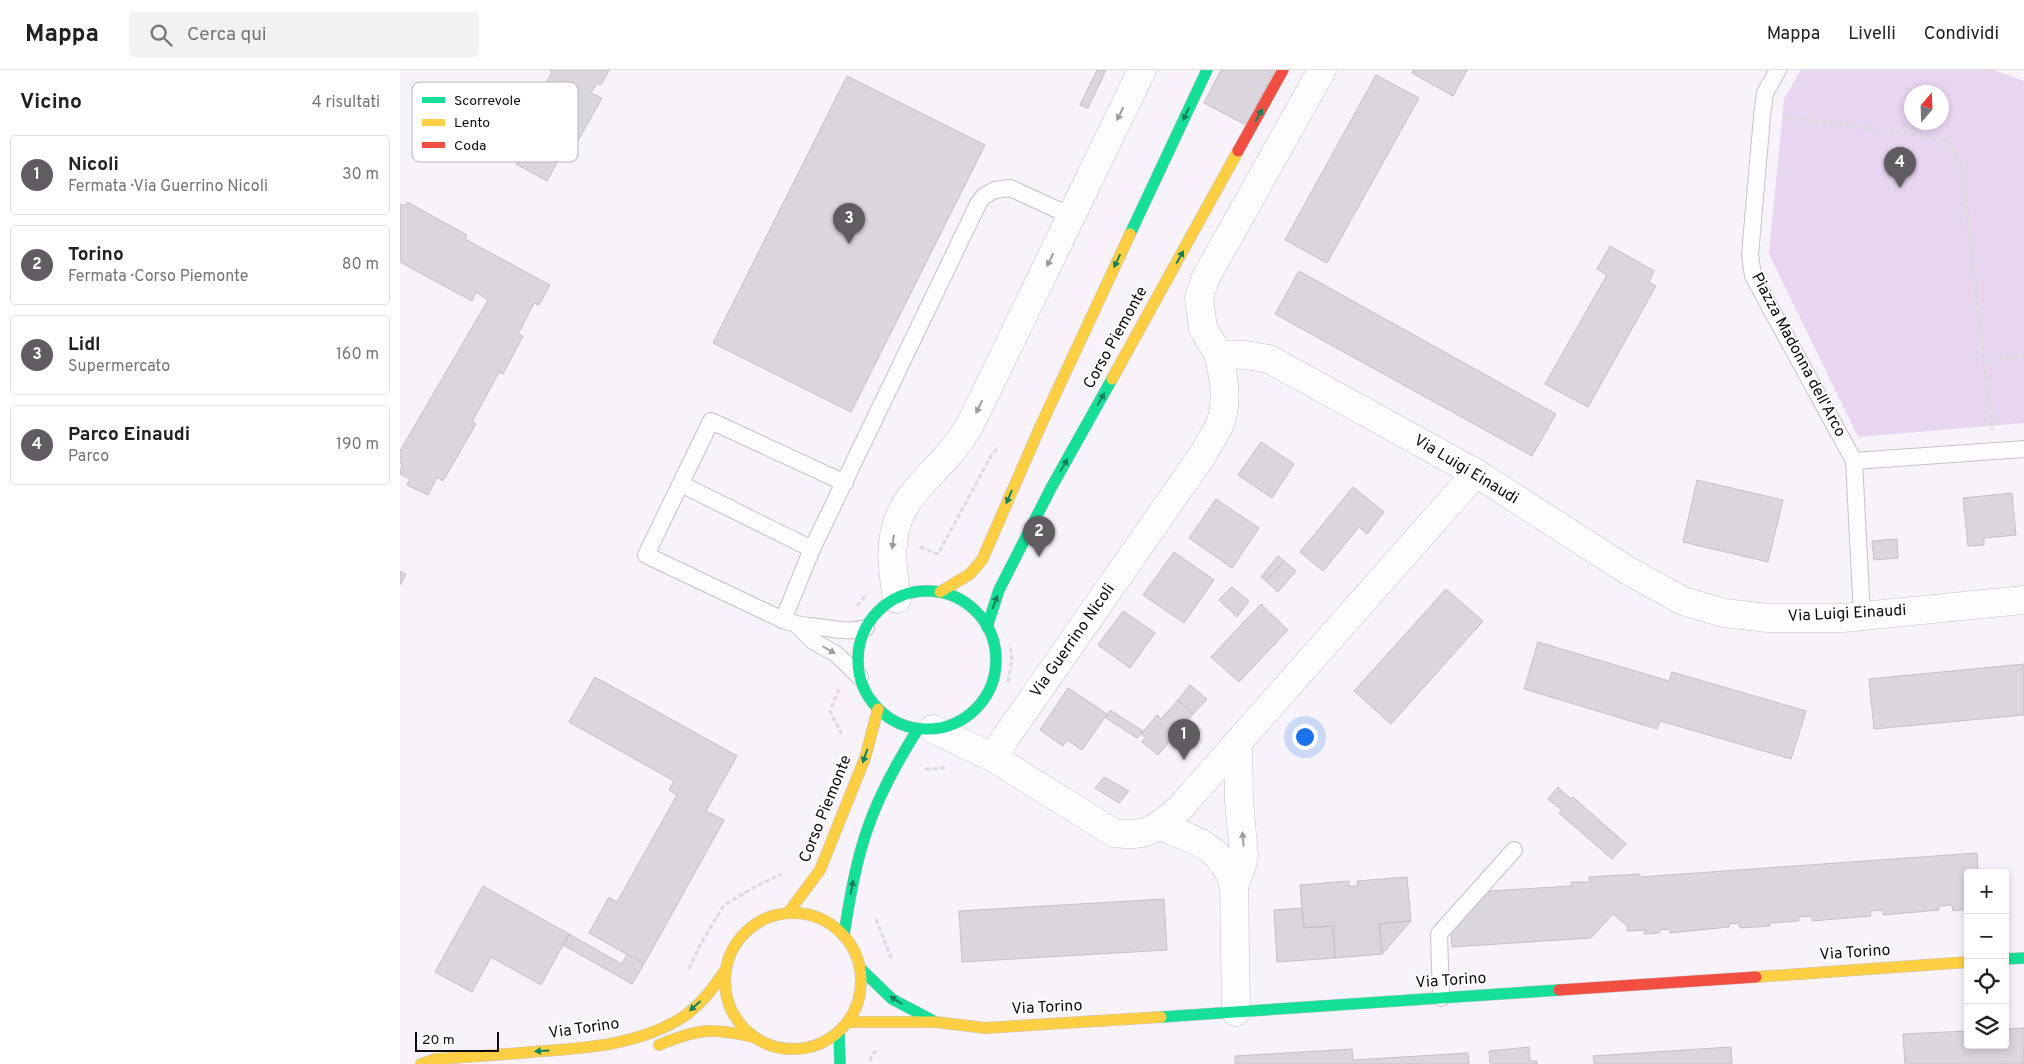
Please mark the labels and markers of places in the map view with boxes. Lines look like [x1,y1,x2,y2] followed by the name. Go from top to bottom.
[1884,147,1916,188] pin: 4
[833,203,865,244] pin: 3
[1023,516,1055,557] pin: 2
[1168,719,1200,760] pin: 1

